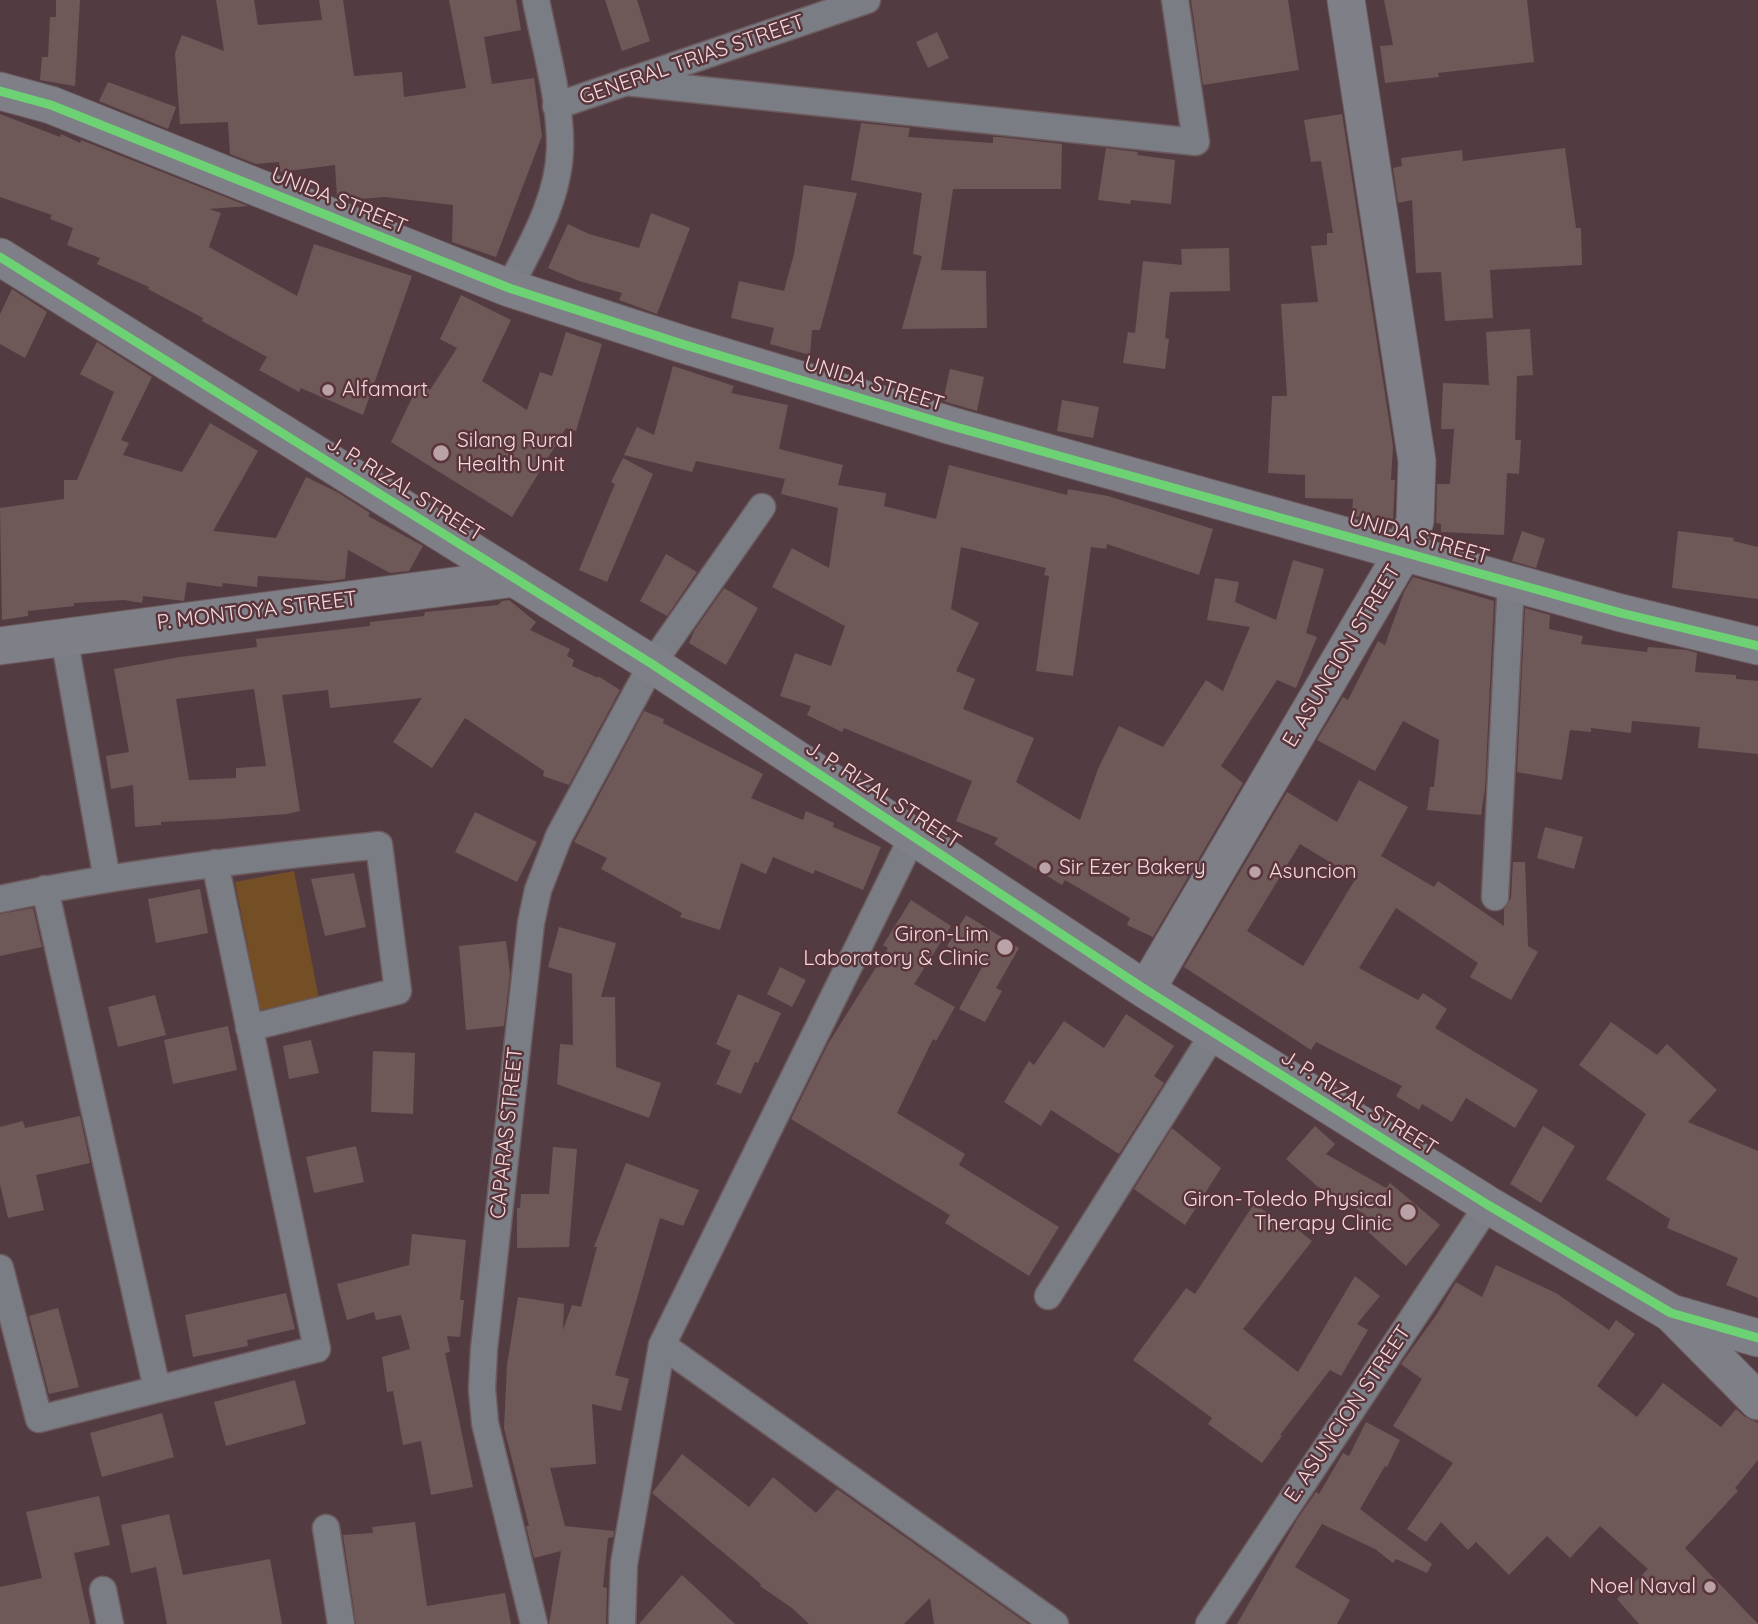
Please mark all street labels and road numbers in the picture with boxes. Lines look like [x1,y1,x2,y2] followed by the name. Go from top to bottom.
[576,10,808,110] street label: GENERAL TRIAS STREET
[267,162,411,240] street label: UNIDA STREET
[801,351,947,417] street label: UNIDA STREET
[322,431,488,547] street label: J. P. RIZAL STREET
[1346,506,1492,570] street label: UNIDA STREET
[1278,560,1406,752] street label: E. ASUNCION STREET
[155,586,359,636] street label: P. MONTOYA STREET
[801,735,965,855] street label: J. P. RIZAL STREET
[1276,1045,1442,1161] street label: J. P. RIZAL STREET
[485,1046,529,1220] street label: CAPARAS STREET
[1279,1321,1417,1507] street label: E. ASUNCION STREET

